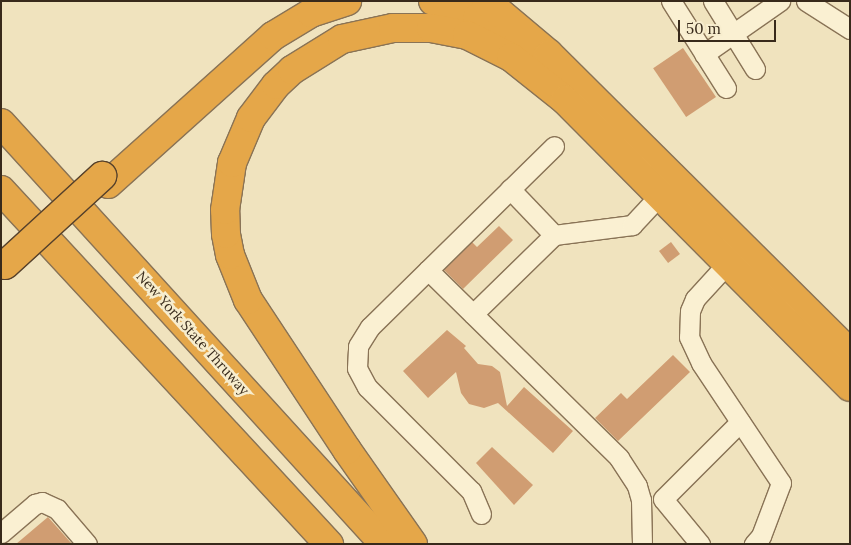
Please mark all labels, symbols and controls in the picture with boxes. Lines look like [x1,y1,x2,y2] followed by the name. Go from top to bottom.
[681,10,778,42] scale bar
[686,19,721,38] text: 50 m
[133,268,253,398] street label: New York State Thruway

